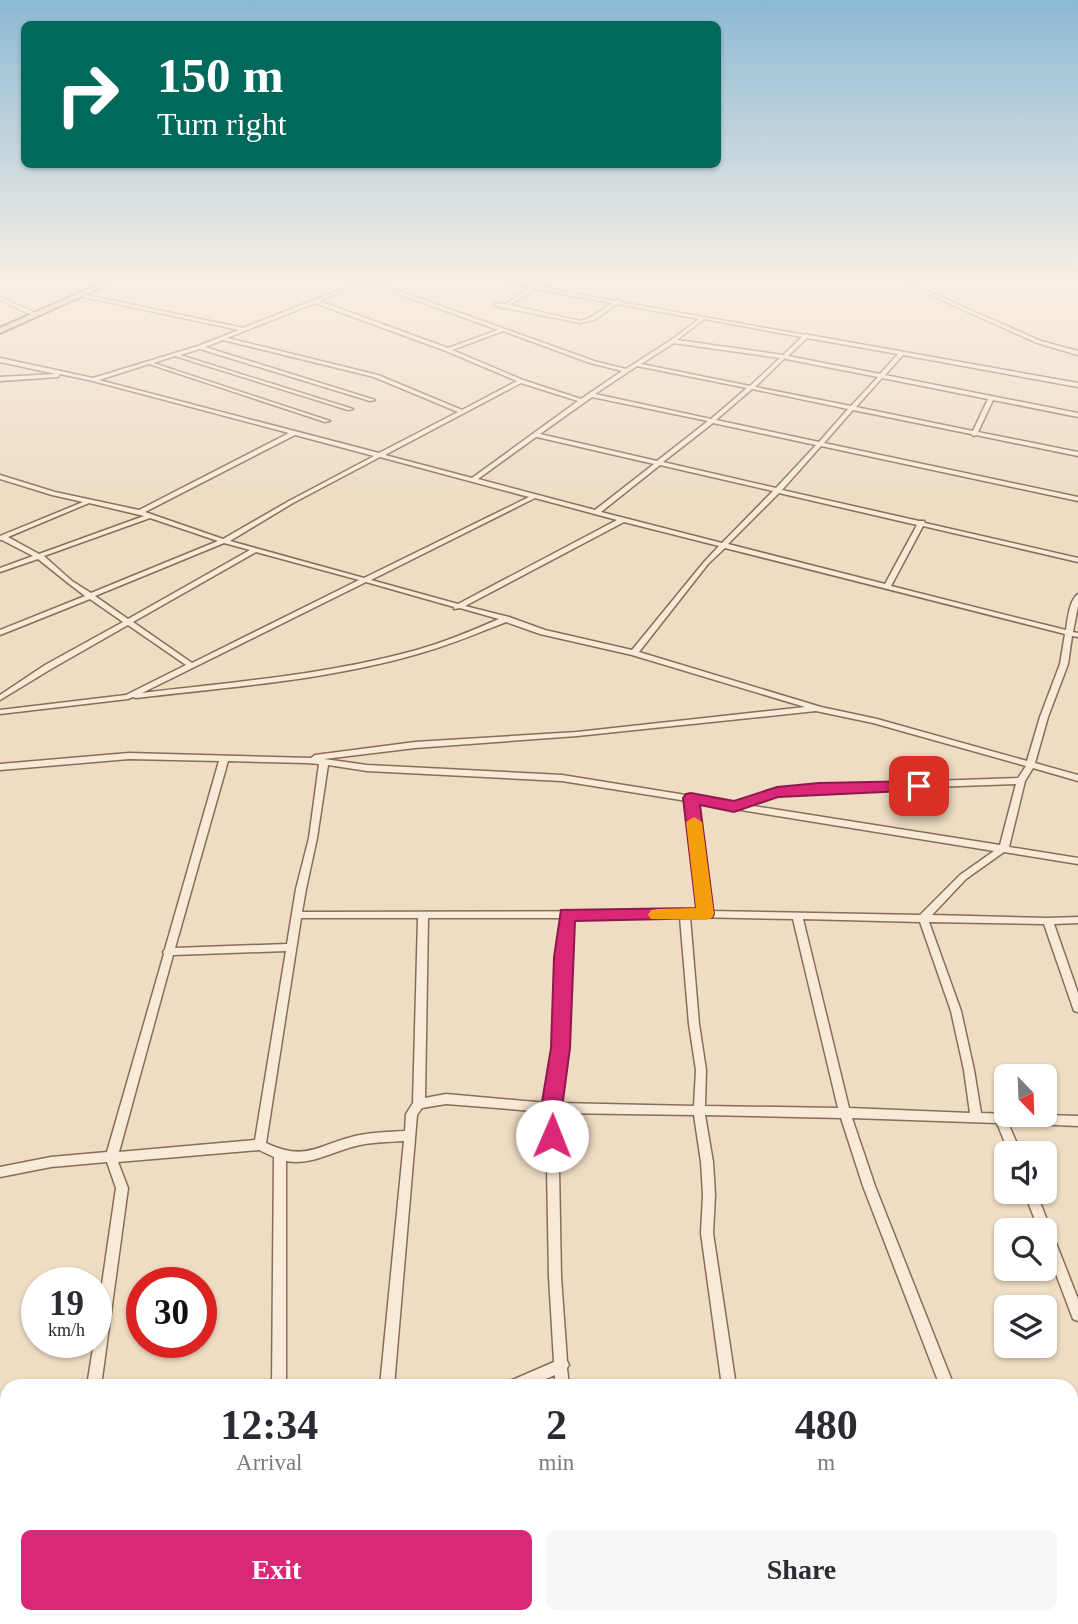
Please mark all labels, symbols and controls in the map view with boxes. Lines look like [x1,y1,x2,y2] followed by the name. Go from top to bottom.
[157,48,284,103] text: 150 m
[42,49,133,140] icon: right
[157,106,287,142] text: Turn right
[889,756,949,816] pin
[900,767,938,805] icon: arrive
[994,1064,1057,1127] north arrow
[994,1064,1057,1358] map controls
[515,1099,589,1173] position arrow
[994,1141,1057,1204] button: sound
[994,1218,1057,1281] button: search
[126,1267,217,1358] speed limit sign: 30
[49,1284,84,1323] text: 19
[994,1295,1057,1358] button: layers
[48,1320,85,1340] text: km/h
[220,1402,318,1448] text: 12:34
[546,1402,567,1448] text: 2
[795,1402,858,1448] text: 480
[236,1450,303,1475] text: Arrival
[539,1450,574,1475] text: min
[817,1450,835,1475] text: m
[21,1530,532,1610] button: Exit
[546,1530,1057,1610] button: Share

